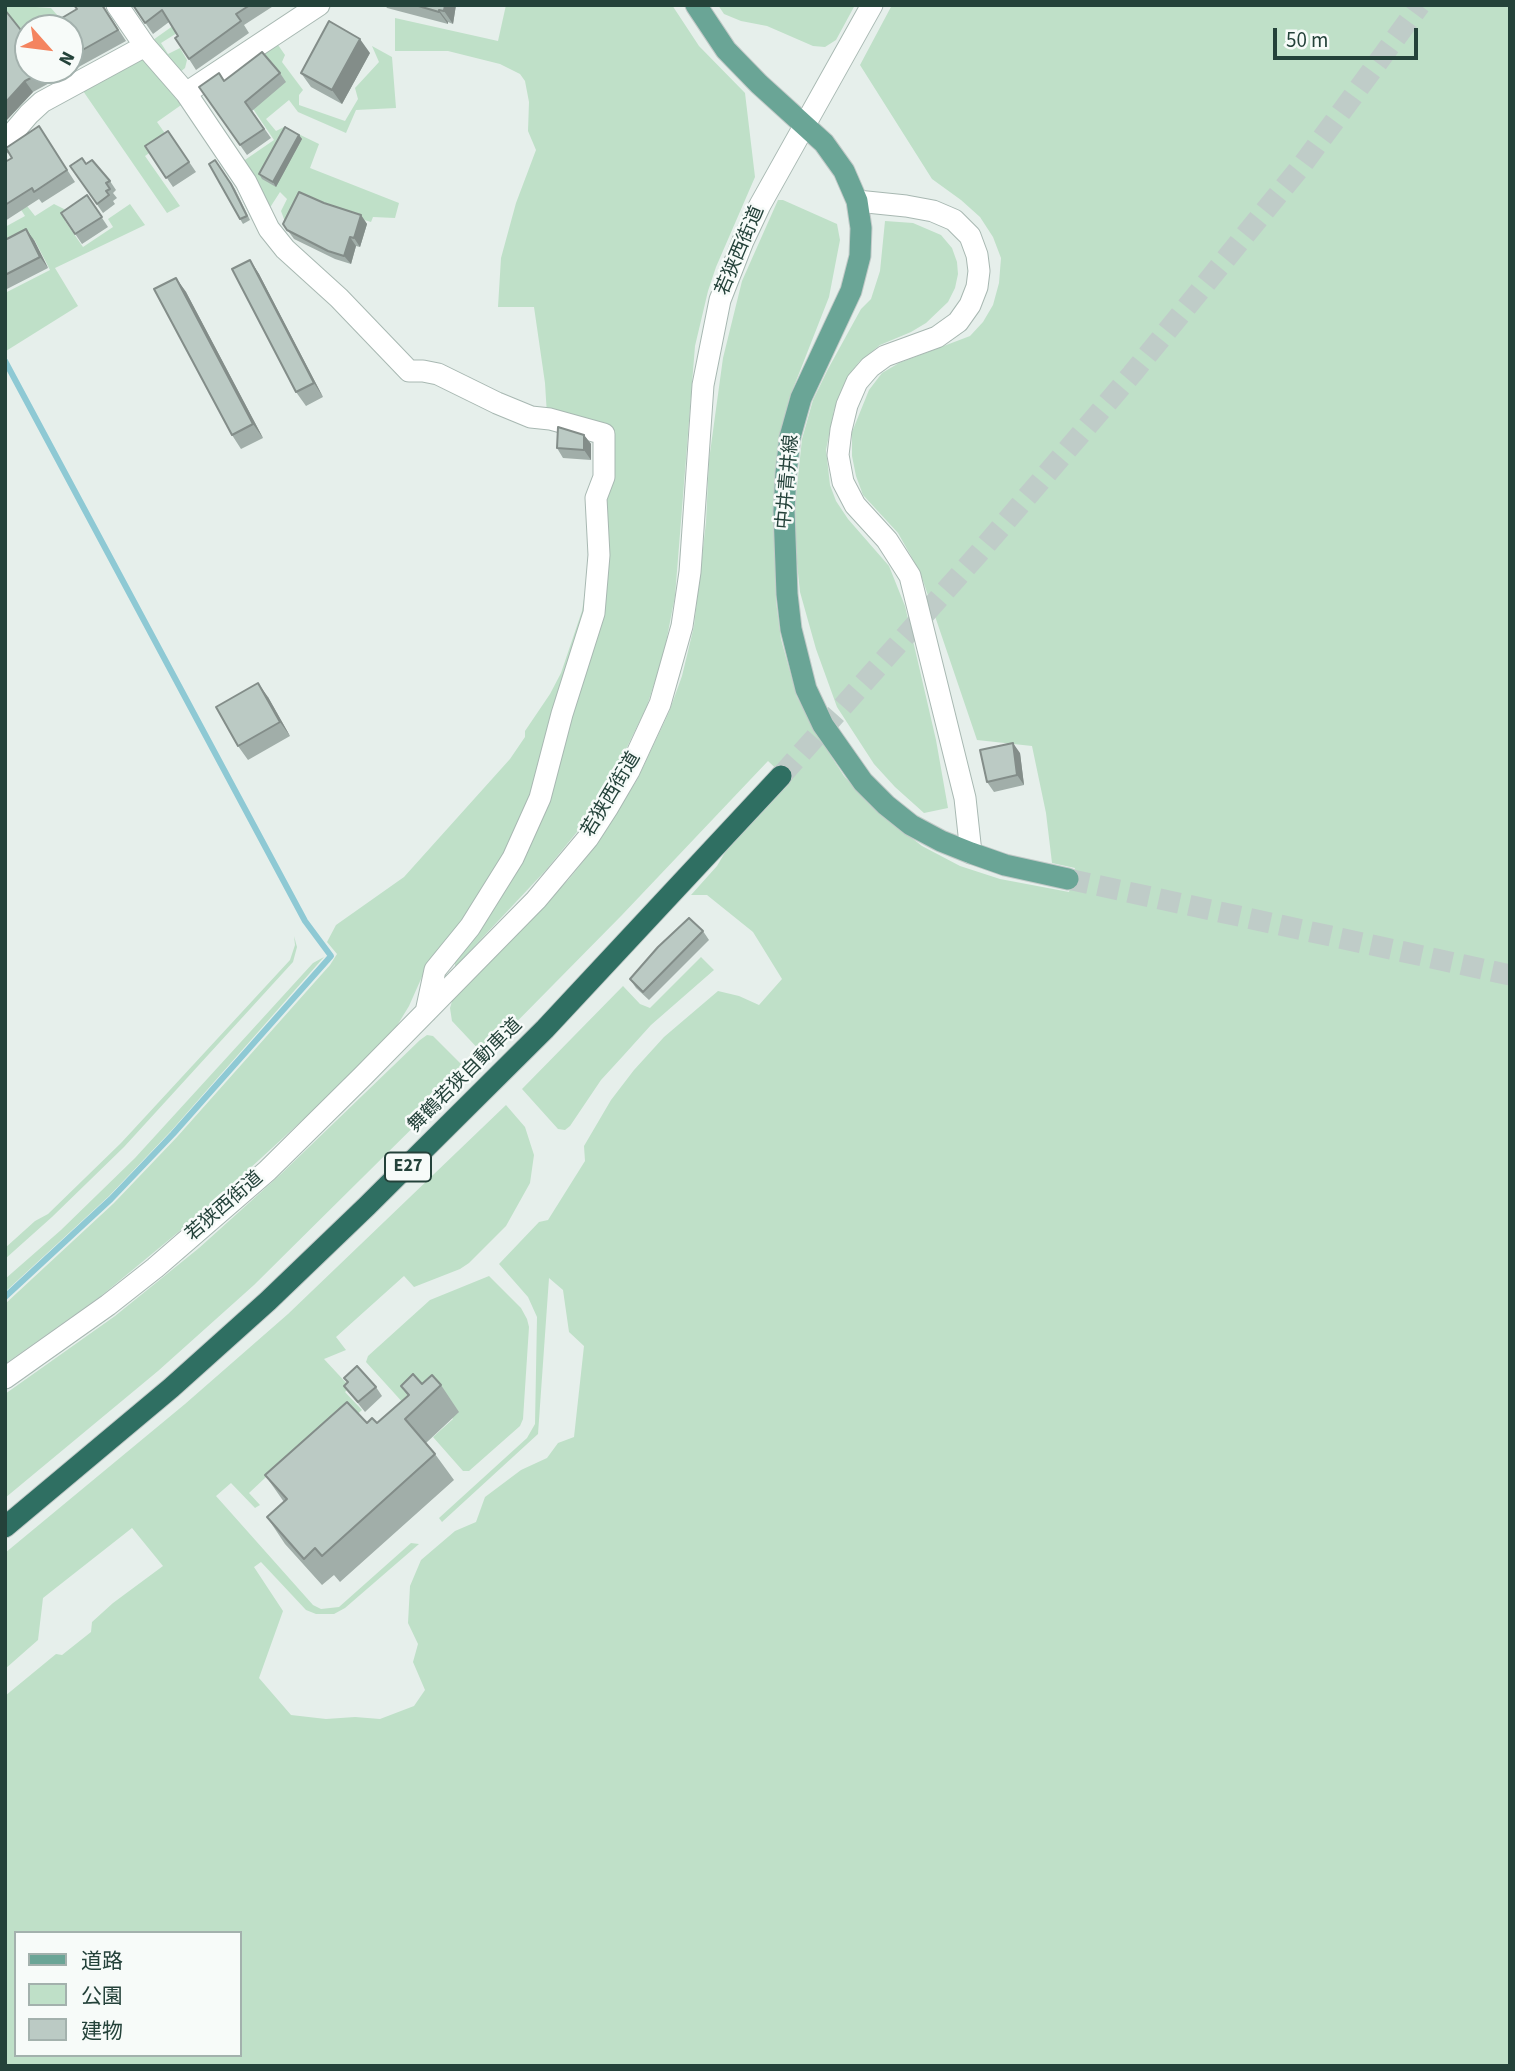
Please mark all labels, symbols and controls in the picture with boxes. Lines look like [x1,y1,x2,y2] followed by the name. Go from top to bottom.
[14,14,84,84] north arrow
[1277,14,1422,58] scale bar
[1286,25,1328,55] text: 50 m
[51,46,81,70] text: N
[712,203,770,299] street label: 若狭西街道
[774,434,804,530] street label: 中井青井線
[578,748,646,842] street label: 若狭西街道
[404,1014,528,1138] street label: 舞鶴若狭自動車道
[385,1152,431,1182] road number: E27
[182,1167,268,1247] street label: 若狭西街道
[14,1931,242,2057] legend
[81,1946,123,1976] text: 道路
[81,1981,123,2011] text: 公園
[81,2016,123,2046] text: 建物

